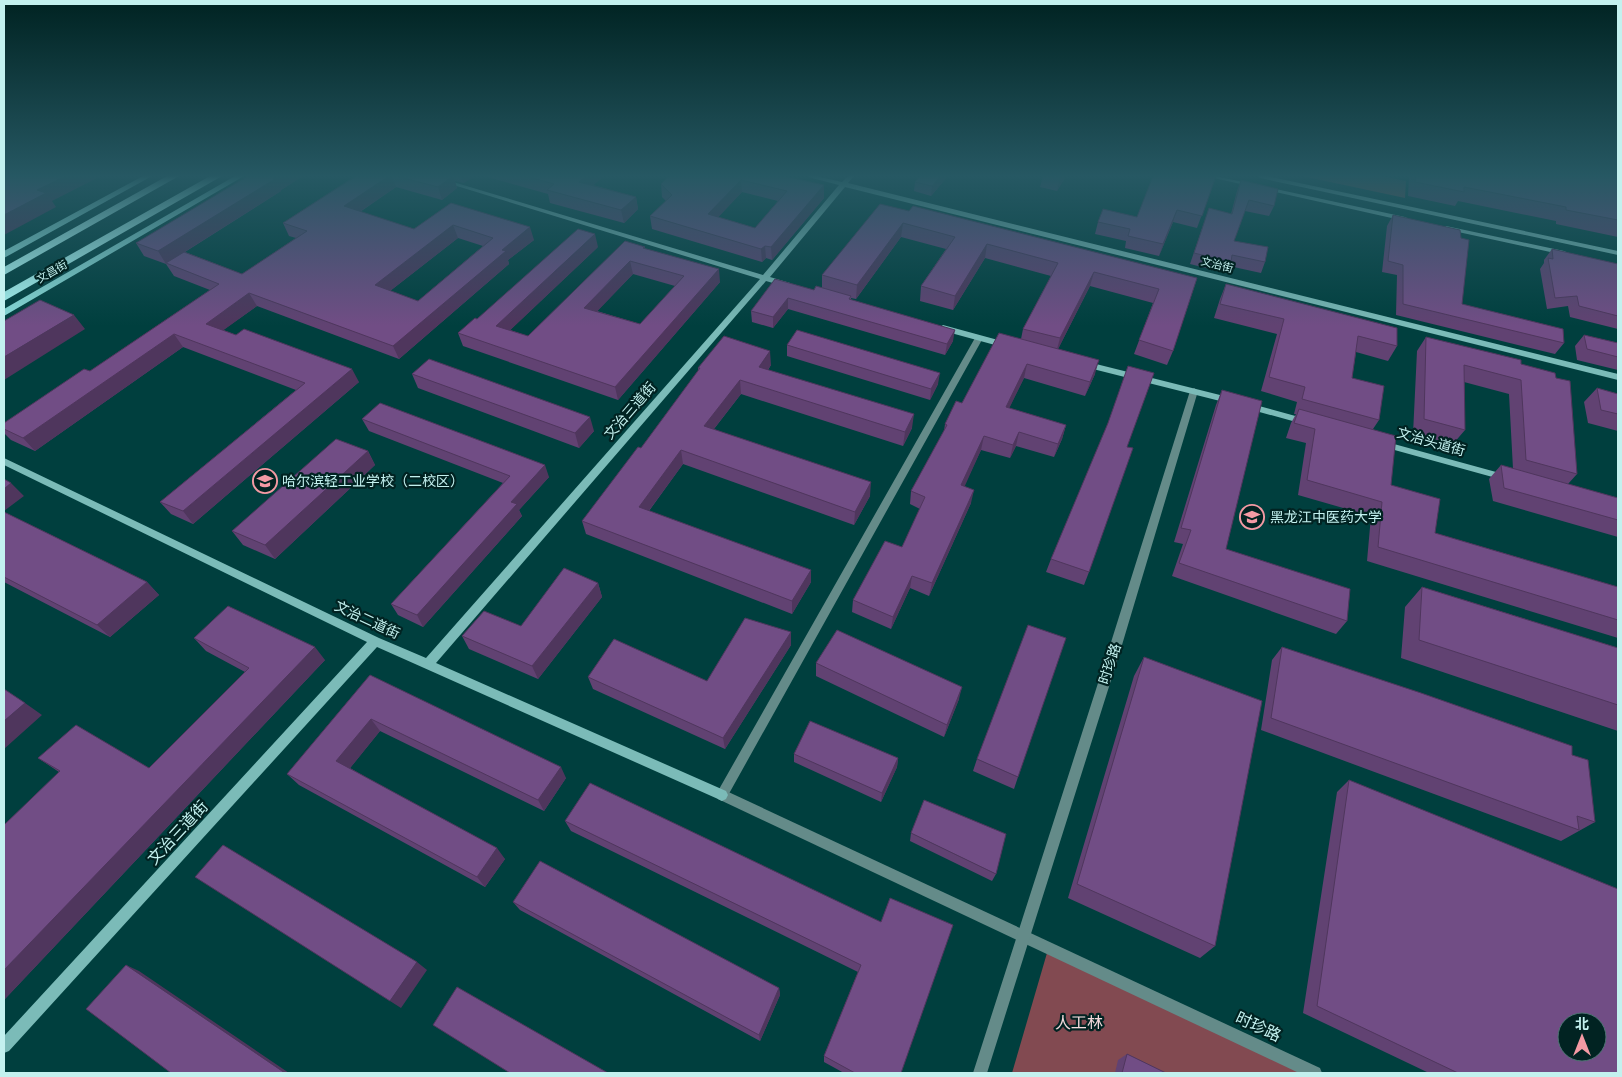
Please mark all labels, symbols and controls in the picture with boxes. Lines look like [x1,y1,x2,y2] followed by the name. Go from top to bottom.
[1199,255,1235,275] street label: 文治街
[34,258,70,286] street label: 文昌街
[601,379,659,443] street label: 文治三道街
[1395,424,1467,460] street label: 文治头道街
[252,468,278,494] school or university icon: 哈尔滨轻工业学校（二校区）
[282,473,464,490] place label: 哈尔滨轻工业学校（二校区）
[1239,504,1265,530] school or university icon: 黑龙江中医药大学
[1270,509,1382,526] place label: 黑龙江中医药大学
[332,598,402,642] street label: 文治二道街
[1095,641,1125,687] street label: 时珍路
[143,797,213,869] street label: 文治三道街
[1232,1008,1284,1046] street label: 时珍路
[1557,1012,1607,1062] north arrow
[1055,1013,1103,1033] park label: 人工林
[1575,1016,1589,1033] text: 北

